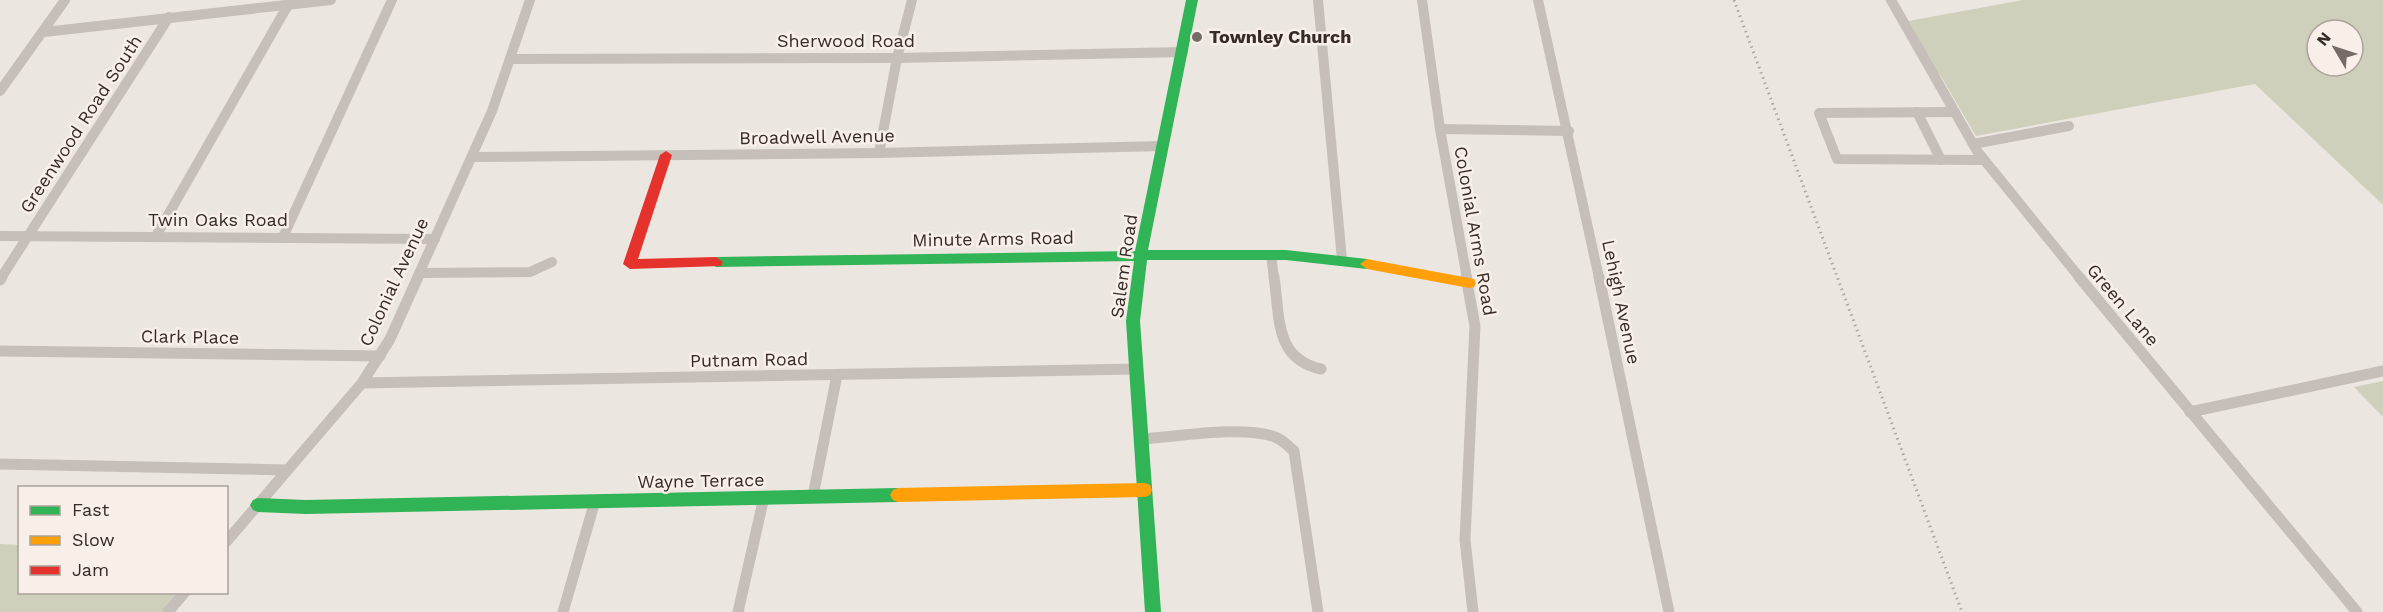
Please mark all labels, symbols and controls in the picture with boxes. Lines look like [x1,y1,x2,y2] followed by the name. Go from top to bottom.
[2305,18,2365,78] north arrow
[1209,26,1351,47] place label: Townley Church
[2313,28,2335,49] text: N
[777,30,915,51] street label: Sherwood Road
[1190,30,1204,44] marker: Townley Church
[15,31,146,217] street label: Greenwood Road South
[739,125,895,148] street label: Broadwell Avenue
[1450,144,1501,317] street label: Colonial Arms Road
[148,209,288,230] street label: Twin Oaks Road
[1106,213,1141,319] street label: Salem Road
[355,214,433,349] street label: Colonial Avenue
[912,227,1074,250] street label: Minute Arms Road
[1598,238,1645,366] street label: Lehigh Avenue
[2083,259,2164,350] street label: Green Lane
[141,325,239,348] street label: Clark Place
[690,348,808,371] street label: Putnam Road
[637,469,765,492] street label: Wayne Terrace
[18,486,228,594] legend
[72,499,110,520] text: Fast
[72,529,115,550] text: Slow
[72,559,109,580] text: Jam

